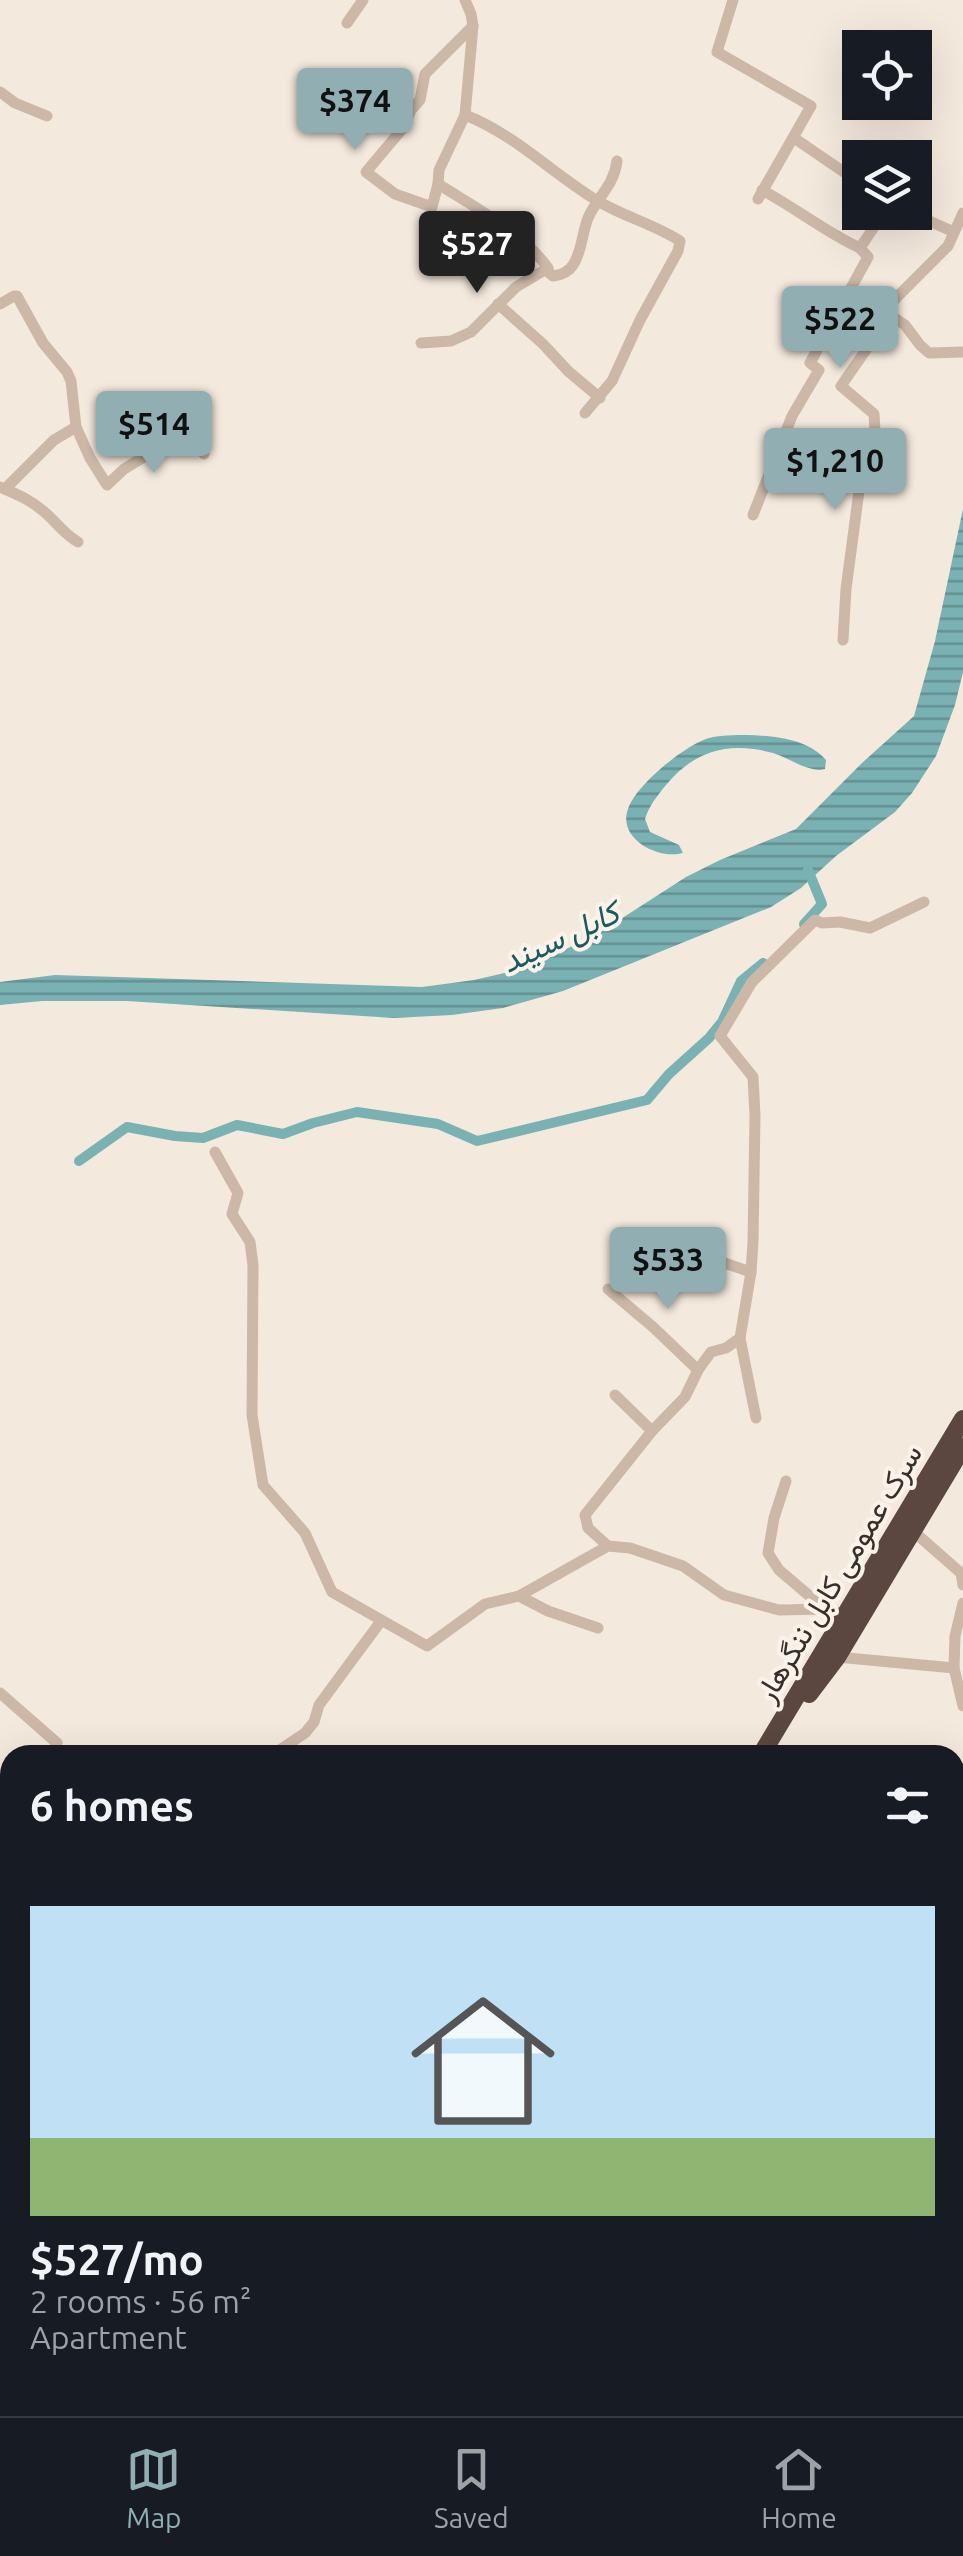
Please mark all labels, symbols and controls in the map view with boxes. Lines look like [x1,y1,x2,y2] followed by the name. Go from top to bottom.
[842,30,932,230] map controls
[842,30,932,120] button: locate
[296,68,414,153] pin: $374
[319,82,391,118] text: $374
[842,140,932,230] button: layers
[418,211,536,296] pin: $527
[441,225,513,261] text: $527
[781,286,899,371] pin: $522
[804,300,876,336] text: $522
[95,391,213,476] pin: $514
[118,405,190,441] text: $514
[754,428,916,513] pin: $1,210
[786,442,884,478] text: $1,210
[495,891,629,981] water label: کابل سيند
[609,1227,727,1312] pin: $533
[632,1241,704,1277] text: $533
[747,1438,930,1709] street label: سرک عمومی کابل ننگرهار
[880,1778,935,1833] icon: filters
[30,1782,194,1829] text: 6 homes
[393,1971,573,2151] icon: home
[30,2236,204,2283] text: $527/mo
[30,2283,251,2319] text: 2 rooms · 56 m²
[30,2319,187,2355] text: Apartment
[126,2442,181,2533] tab: Map
[434,2442,509,2533] tab: Saved
[761,2442,837,2533] tab: Home

